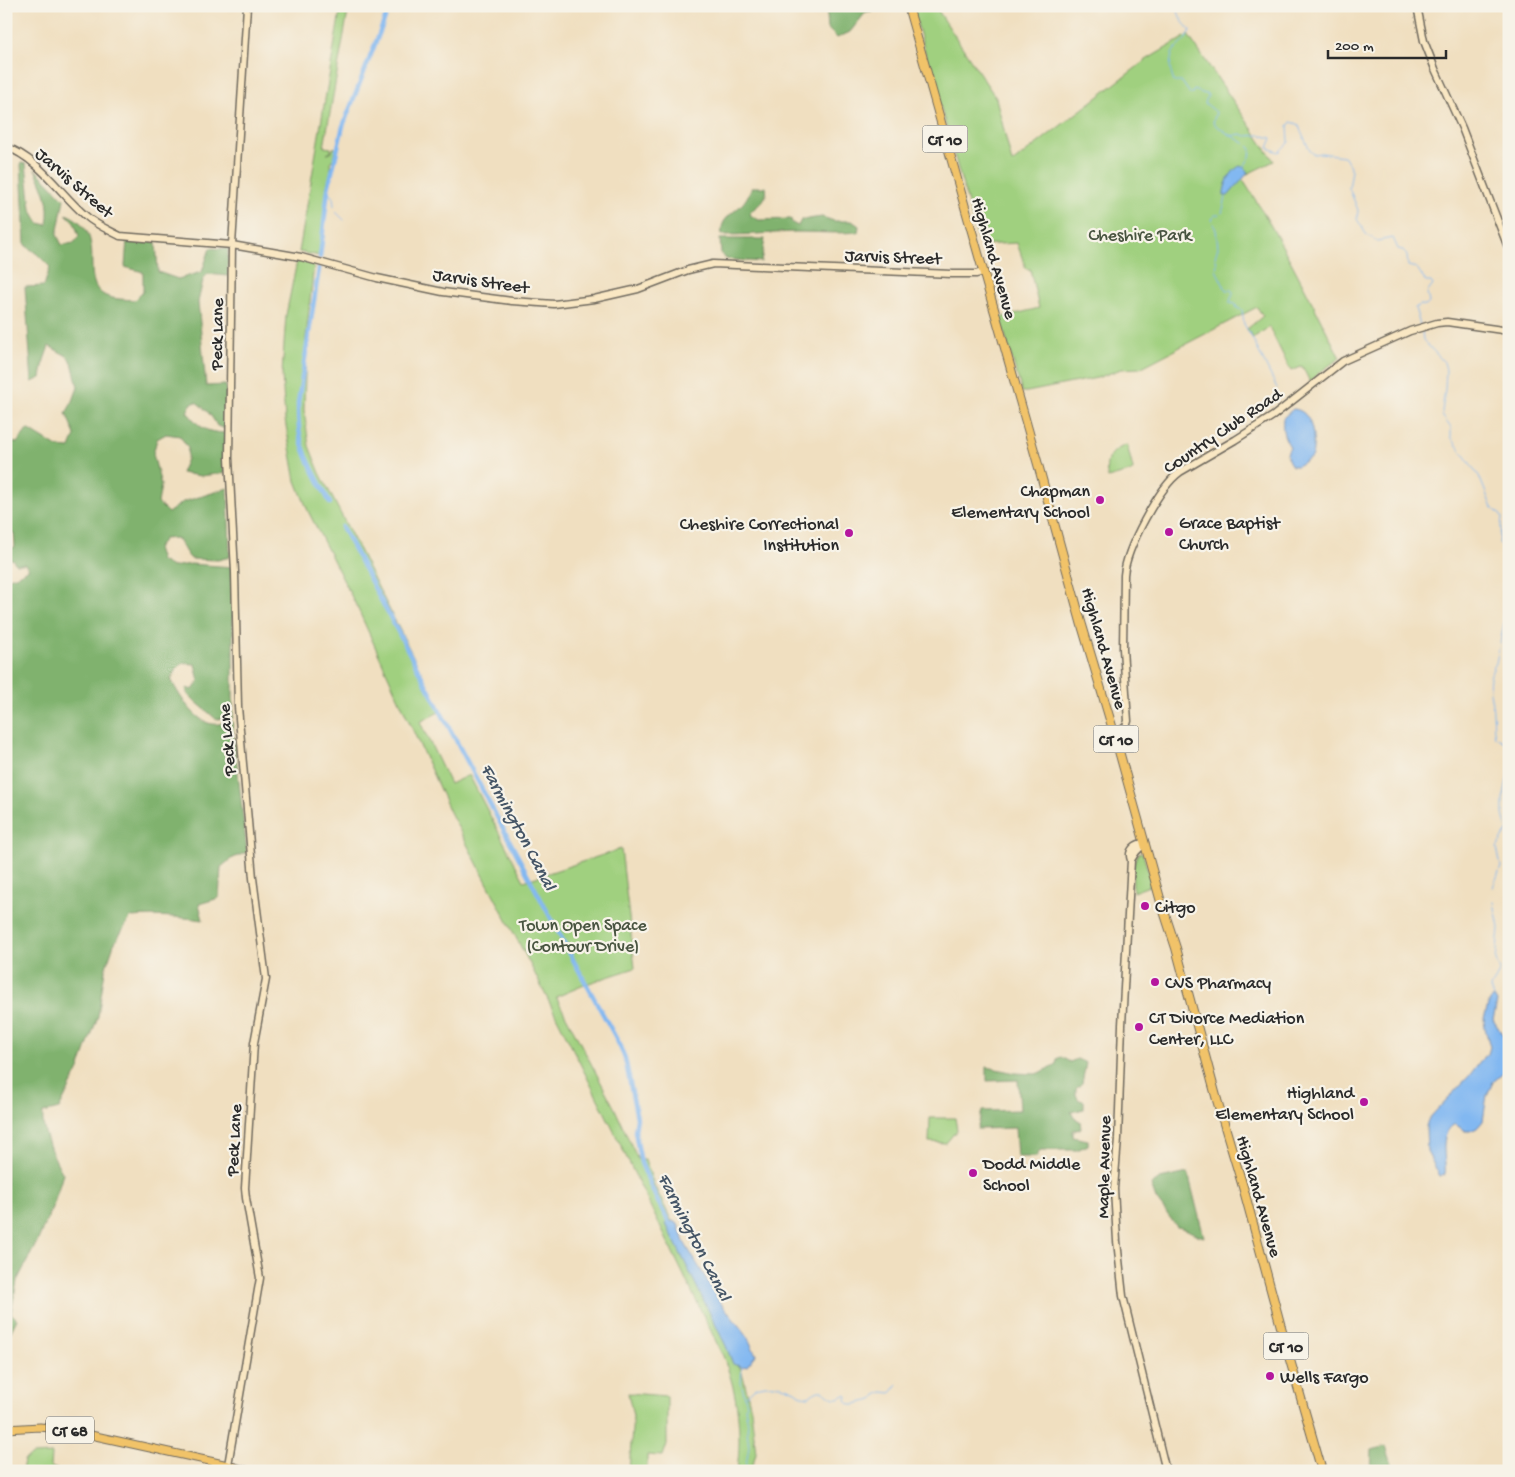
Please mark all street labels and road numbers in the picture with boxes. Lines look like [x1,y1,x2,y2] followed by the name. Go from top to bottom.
[922,126,968,152] road number: CT 10
[30,144,118,225] street label: Jarvis Street
[965,195,1020,323] street label: Highland Avenue
[844,246,943,271] street label: Jarvis Street
[431,265,532,300] street label: Jarvis Street
[207,297,230,371] street label: Peck Lane
[1160,384,1288,479] street label: Country Club Road
[1075,585,1130,713] street label: Highland Avenue
[215,702,242,778] street label: Peck Lane
[1094,726,1138,752] road number: CT 10
[223,1103,248,1178] street label: Peck Lane
[1094,1115,1117,1219] street label: Maple Avenue
[1230,1133,1285,1261] street label: Highland Avenue
[1264,1332,1308,1360] road number: CT 10
[46,1416,94,1444] road number: CT 68

